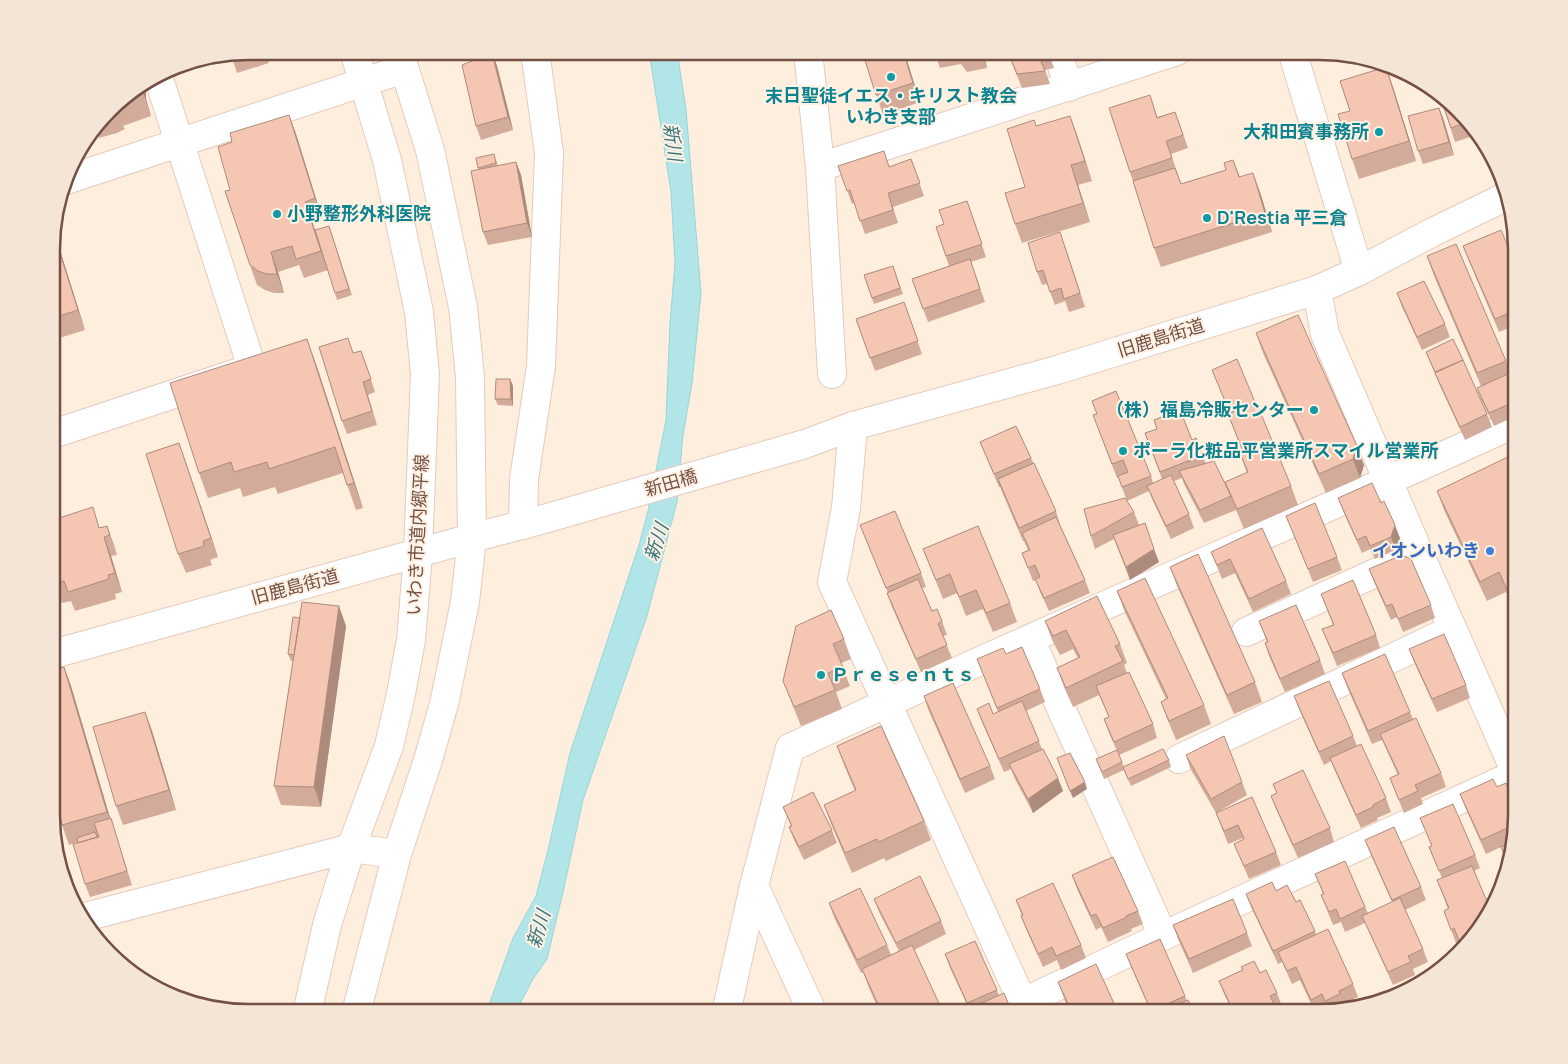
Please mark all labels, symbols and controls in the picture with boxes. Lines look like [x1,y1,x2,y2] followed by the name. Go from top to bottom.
[885,71,897,83] marker: 末日聖徒イエス・キリスト教会 いわき支部
[765,83,1017,128] place label: 末日聖徒イエス・キリスト教会 いわき支部
[1243,119,1369,143] place label: 大和田賓事務所
[657,121,689,165] water label: 新川
[1373,126,1385,138] marker: 大和田賓事務所
[287,201,431,225] place label: 小野整形外科医院
[1217,205,1348,229] place label: D'Restia 平三倉
[271,208,283,220] marker: 小野整形外科医院
[1201,212,1213,224] marker: D'Restia 平三倉
[1114,312,1207,362] street label: 旧鹿島街道
[1106,397,1304,421] place label: （株）福島冷販センター
[1308,404,1320,416] marker: （株）福島冷販センター
[1133,438,1438,462] place label: ポーラ化粧品平営業所スマイル営業所
[1117,445,1129,457] marker: ポーラ化粧品平営業所スマイル営業所
[401,453,433,616] street label: いわき市道内郷平線
[641,463,700,501] street label: 新田橋
[638,518,675,564] water label: 新川
[1372,538,1480,562] place label: イオンいわき
[1484,545,1496,557] marker: イオンいわき
[248,563,341,609] street label: 旧鹿島街道
[831,662,975,686] place label: Ｐｒｅｓｅｎｔｓ
[815,669,827,681] marker: Ｐｒｅｓｅｎｔｓ
[520,905,557,951] water label: 新川

